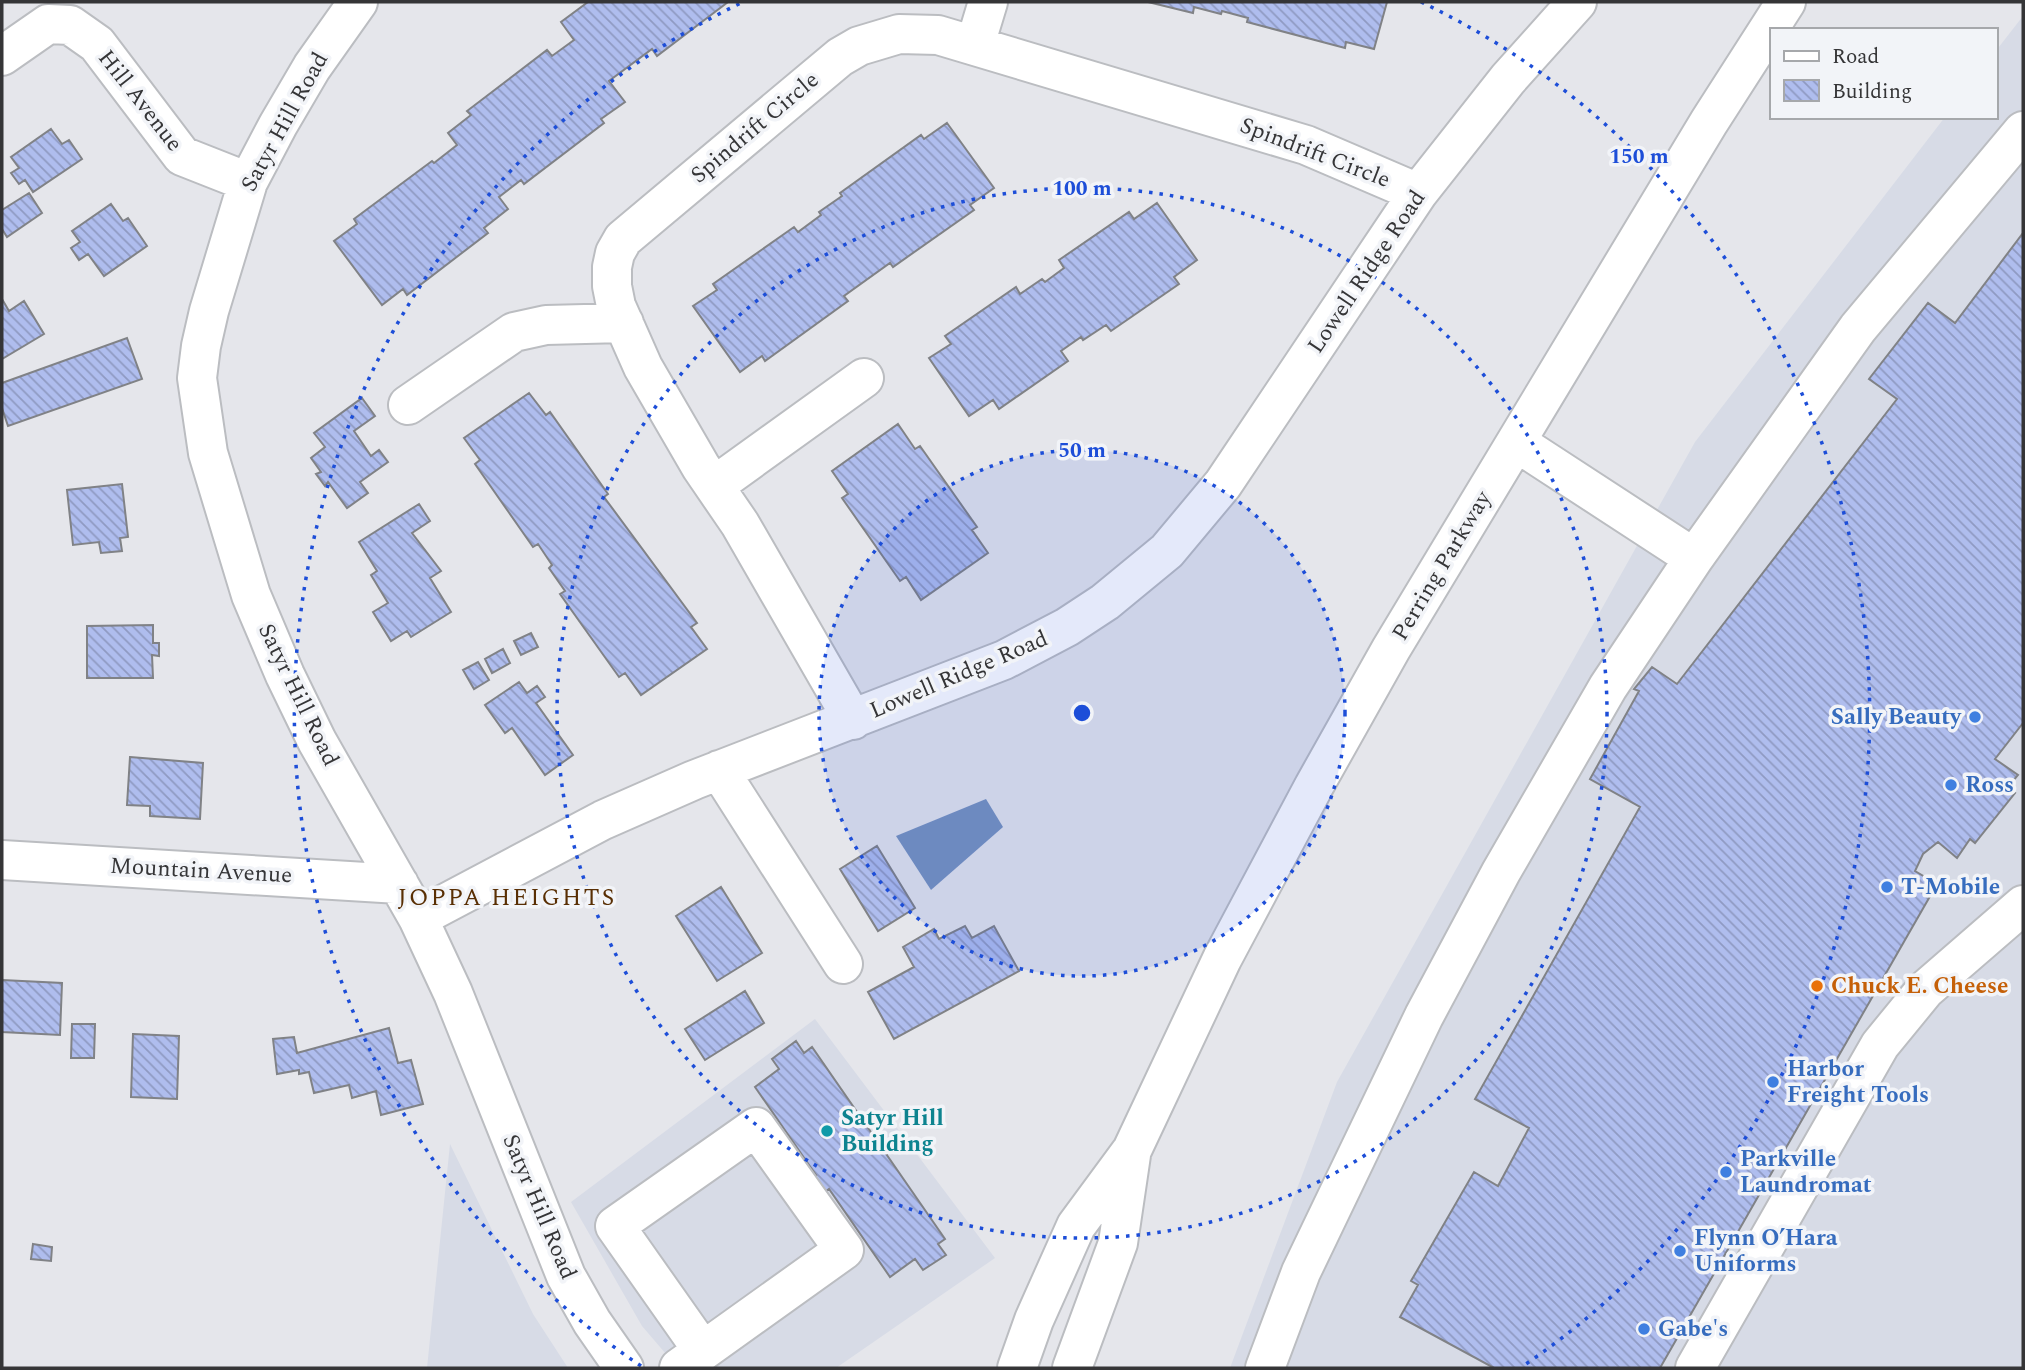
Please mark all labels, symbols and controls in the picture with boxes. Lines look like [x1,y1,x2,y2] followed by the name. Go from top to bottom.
[1770,28,1997,119] legend
[1832,41,1879,73] text: Road
[89,43,191,159] street label: Hill Avenue
[232,46,338,198] street label: Satyr Hill Road
[683,64,827,192] street label: Spindrift Circle
[1832,76,1912,108] text: Building
[1235,108,1395,198] street label: Spindrift Circle
[1609,141,1669,173] text: 150 m
[1052,173,1112,205] text: 100 m
[1299,183,1435,361] street label: Lowell Ridge Road
[1058,435,1106,467] text: 50 m
[1383,484,1501,648] street label: Perring Parkway
[248,618,348,772] street label: Satyr Hill Road
[864,622,1054,728] street label: Lowell Ridge Road
[1831,700,1962,735] place label: Sally Beauty
[1070,701,1094,725] centre of rings
[1967,709,1983,725] marker: Sally Beauty
[1965,768,2014,803] place label: Ross
[1943,777,1959,793] marker: Ross
[109,849,293,893] street label: Mountain Avenue
[1901,870,2000,905] place label: T-Mobile
[1879,879,1895,895] marker: T-Mobile
[398,880,616,916] district label: JOPPA HEIGHTS
[1831,969,2008,1004] place label: Chuck E. Cheese
[1809,978,1825,994] marker: Chuck E. Cheese
[1787,1052,1929,1113] place label: Harbor Freight Tools
[1765,1074,1781,1090] marker: Harbor Freight Tools
[841,1101,944,1162] place label: Satyr Hill Building
[819,1123,835,1139] marker: Satyr Hill Building
[493,1129,585,1285] street label: Satyr Hill Road
[1740,1142,1872,1203] place label: Parkville Laundromat
[1718,1164,1734,1180] marker: Parkville Laundromat
[1694,1221,1838,1282] place label: Flynn O’Hara Uniforms
[1672,1243,1688,1259] marker: Flynn O’Hara Uniforms
[1658,1312,1728,1347] place label: Gabe's
[1636,1321,1652,1337] marker: Gabe's

